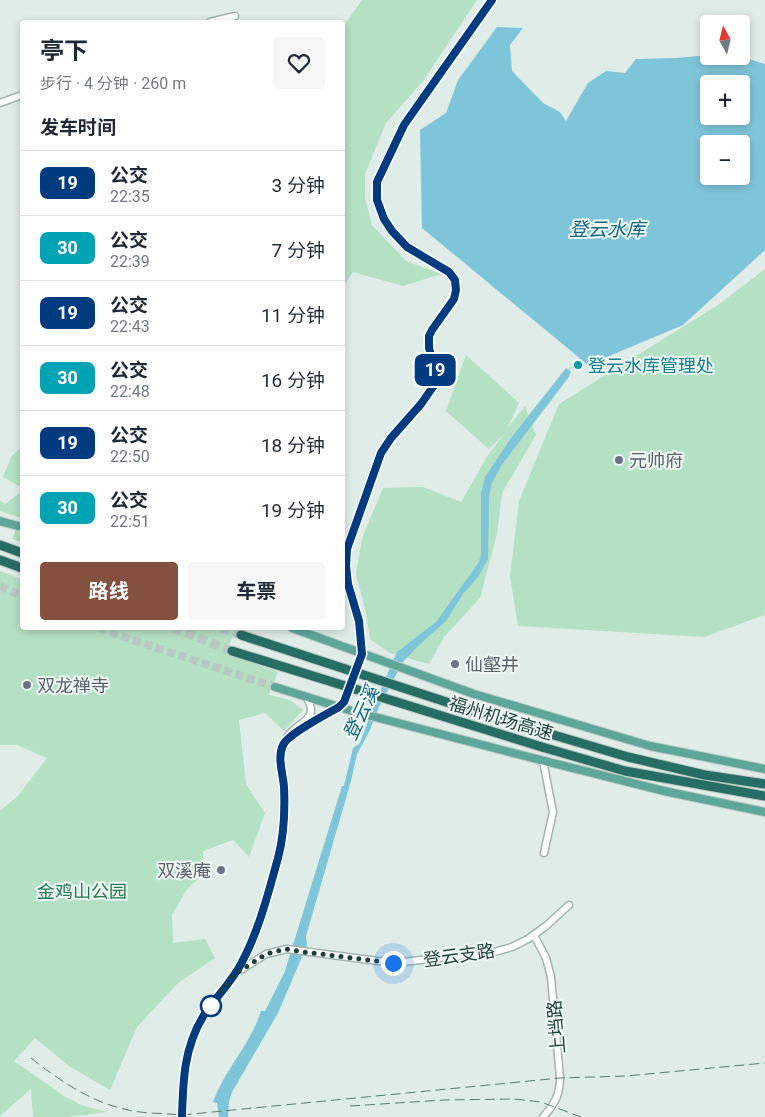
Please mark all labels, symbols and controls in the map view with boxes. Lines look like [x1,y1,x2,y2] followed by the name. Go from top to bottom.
[700,15,750,65] north arrow
[700,15,750,185] map controls
[40,37,88,65] text: 亭下
[273,37,325,89] button: heart
[40,74,186,93] text: 步行 · 4 分钟 · 260 m
[700,75,750,125] button: +
[40,116,116,139] text: 发车时间
[700,135,750,185] button: −
[110,164,148,187] text: 公交
[57,172,78,193] text: 19
[272,174,325,197] text: 3 分钟
[110,187,150,206] text: 22:35
[569,218,648,241] water label: 登云水库
[110,229,148,252] text: 公交
[57,237,78,258] text: 30
[272,239,325,262] text: 7 分钟
[110,252,150,271] text: 22:39
[110,294,148,317] text: 公交
[57,302,78,323] text: 19
[261,304,325,327] text: 11 分钟
[110,317,150,336] text: 22:43
[412,354,458,386] line badge: 19
[588,355,714,376] place label: 登云水库管理处
[110,359,148,382] text: 公交
[425,359,445,380] text: 19
[572,359,584,371] marker: 登云水库管理处
[57,367,78,388] text: 30
[261,369,325,392] text: 16 分钟
[110,382,150,401] text: 22:48
[110,424,148,447] text: 公交
[57,432,78,453] text: 19
[261,434,325,457] text: 18 分钟
[110,447,150,466] text: 22:50
[629,450,683,471] place label: 元帅府
[613,454,625,466] marker: 元帅府
[110,489,148,512] text: 公交
[57,497,78,518] text: 30
[261,499,325,522] text: 19 分钟
[110,512,150,531] text: 22:51
[40,562,178,620] button: 路线
[188,562,325,620] button: 车票
[465,654,519,675] place label: 仙壑井
[449,658,461,670] marker: 仙壑井
[37,675,109,696] place label: 双龙禅寺
[21,679,33,691] marker: 双龙禅寺
[339,681,384,744] water label: 登云溪
[446,692,556,744] street label: 福州机场高速
[157,860,211,881] place label: 双溪庵
[215,864,227,876] marker: 双溪庵
[37,881,127,902] park label: 金鸡山公园
[422,940,496,970] street label: 登云支路
[381,951,406,976] your location
[200,995,222,1017] unlabelled marker
[543,999,569,1055] street label: 上垱路

